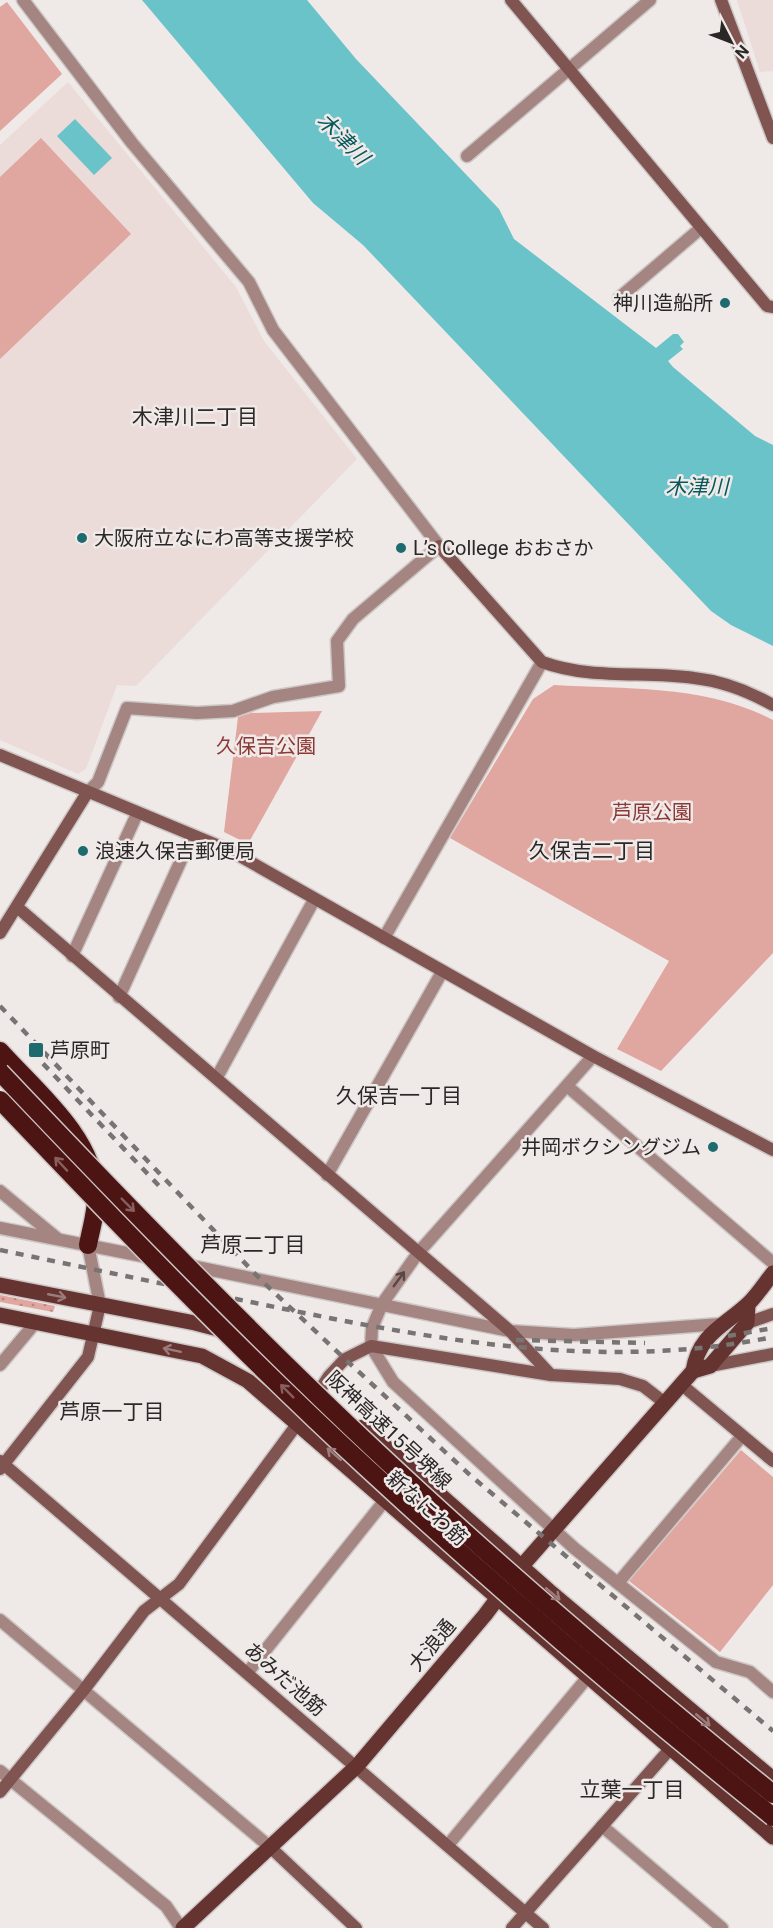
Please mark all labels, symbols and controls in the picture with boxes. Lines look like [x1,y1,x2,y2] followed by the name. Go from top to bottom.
[701,12,761,72] north arrow
[731,41,753,62] text: N
[312,108,375,171] water label: 木津川
[613,291,713,315] place label: 神川造船所
[718,296,732,310] marker: 神川造船所
[132,405,258,429] district label: 木津川二丁目
[666,475,730,499] water label: 木津川
[94,526,354,550] place label: 大阪府立なにわ高等支援学校
[75,531,89,545] marker: 大阪府立なにわ高等支援学校
[413,536,594,560] place label: L’s College おおさか
[394,541,408,555] marker: L’s College おおさか
[216,734,316,758] park label: 久保吉公園
[612,800,692,824] park label: 芦原公園
[95,839,255,863] place label: 浪速久保吉郵便局
[529,839,655,863] district label: 久保吉二丁目
[76,844,90,858] marker: 浪速久保吉郵便局
[50,1038,110,1062] place label: 芦原町
[27,1041,45,1059] marker: 芦原町
[336,1084,462,1108] district label: 久保吉一丁目
[521,1135,701,1159] place label: 井岡ボクシングジム
[706,1140,720,1154] marker: 井岡ボクシングジム
[53,1156,68,1171] one-way arrow
[121,1197,135,1212] one-way arrow
[201,1233,306,1257] district label: 芦原二丁目
[393,1272,406,1288] one-way arrow
[47,1291,67,1302] one-way arrow
[163,1344,183,1355] one-way arrow
[321,1366,457,1494] street label: 阪神高速15号堺線
[280,1384,295,1399] one-way arrow
[60,1400,165,1424] district label: 芦原一丁目
[326,1447,341,1461] one-way arrow
[382,1466,472,1550] street label: 新なにわ筋
[545,1588,561,1601] one-way arrow
[404,1614,460,1676] street label: 大浪通
[239,1637,331,1721] street label: あみだ池筋
[695,1713,710,1727] one-way arrow
[580,1778,685,1802] district label: 立葉一丁目

